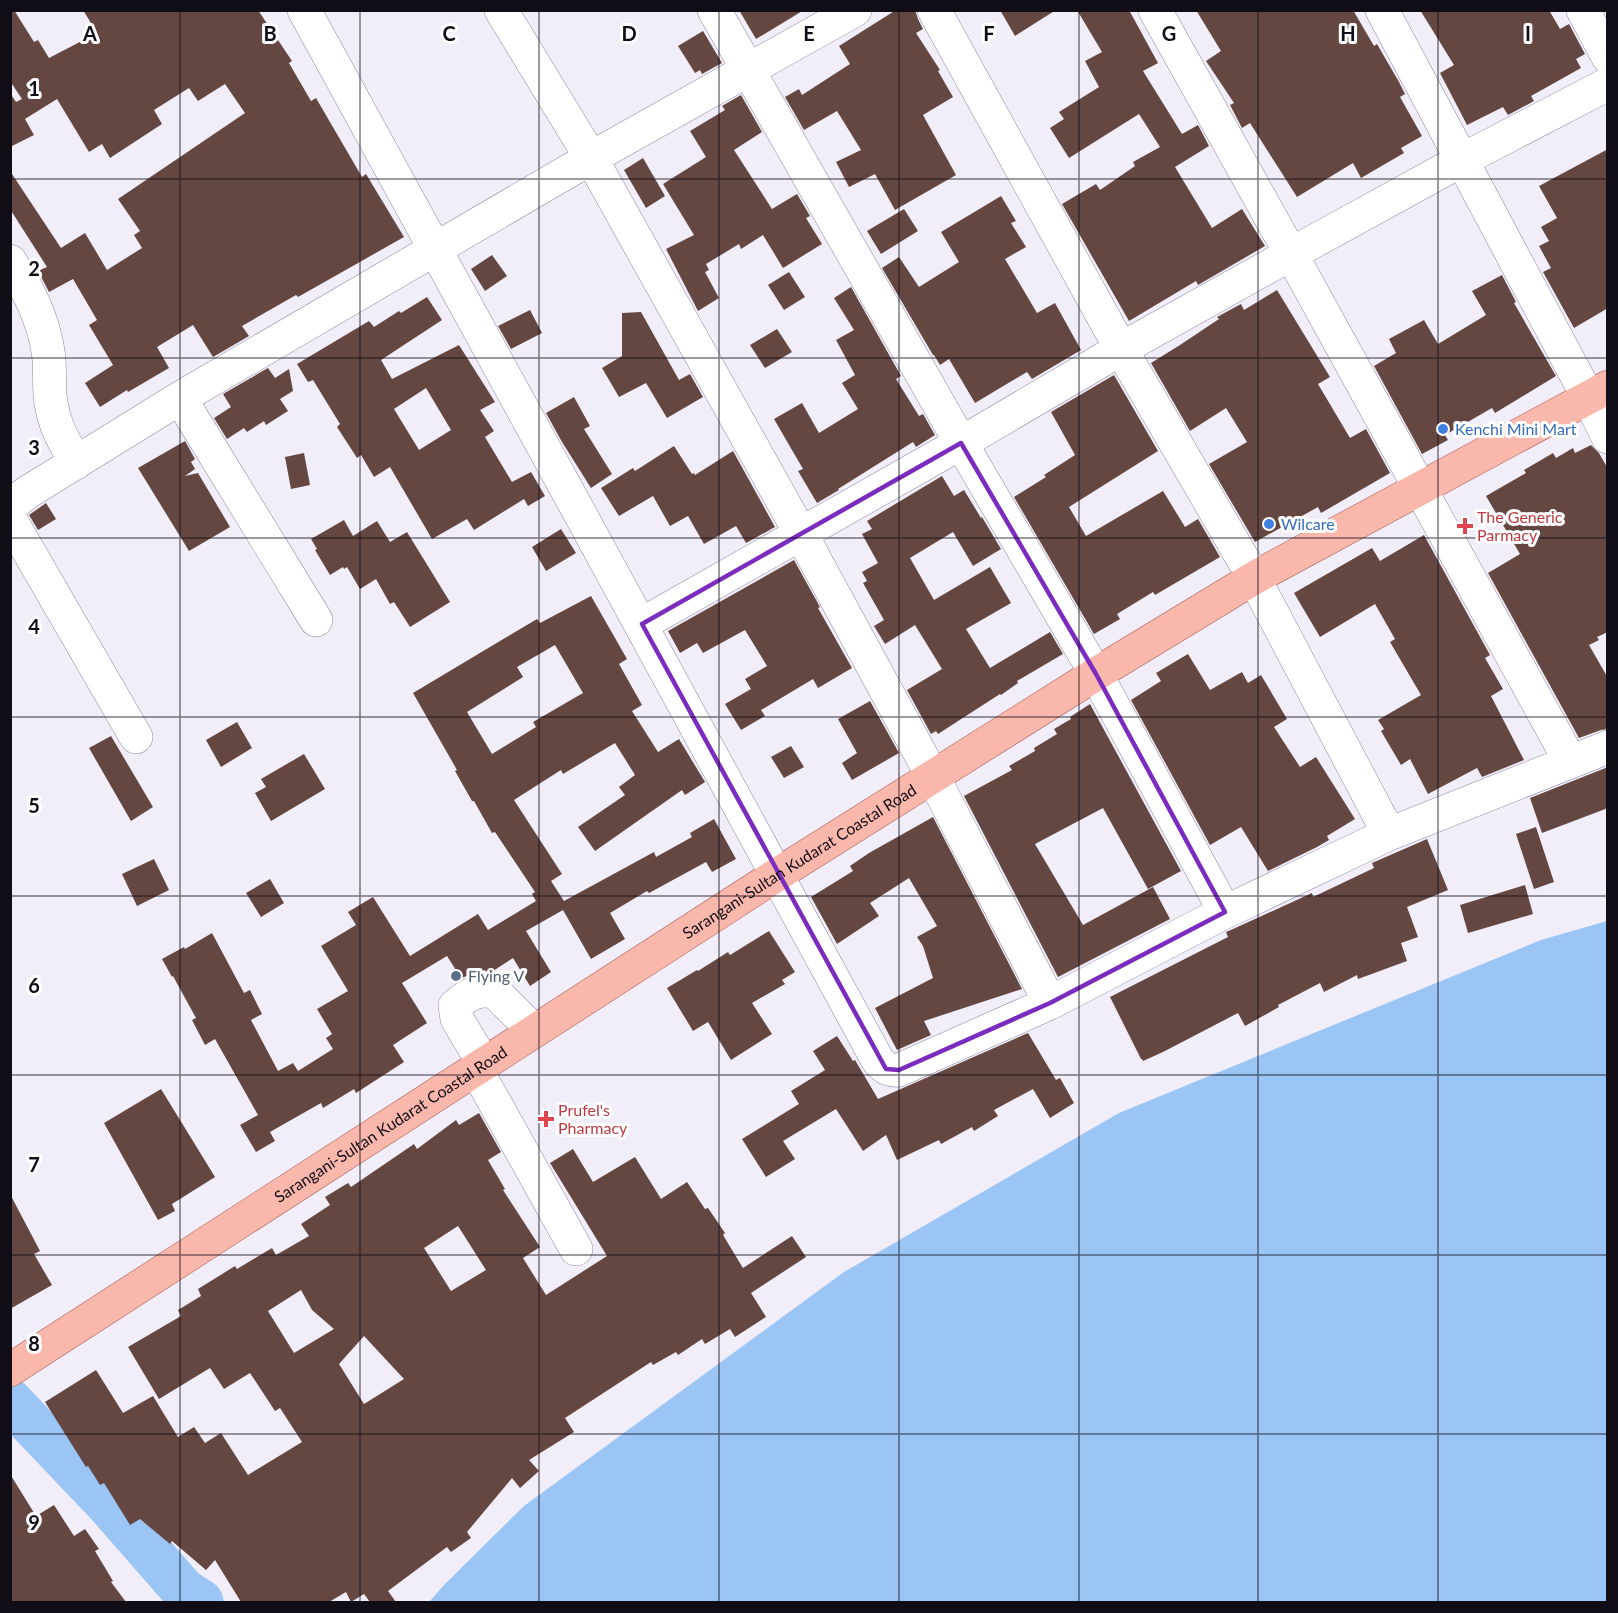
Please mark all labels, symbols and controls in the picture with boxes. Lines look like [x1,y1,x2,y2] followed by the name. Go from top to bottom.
[82,21,97,45] text: A
[263,21,277,45] text: B
[442,21,456,45] text: C
[621,21,637,45] text: D
[803,21,815,45] text: E
[983,21,995,45] text: F
[1162,21,1176,45] text: G
[1340,21,1356,45] text: H
[1525,21,1531,45] text: I
[28,76,40,100] text: 1
[28,256,40,280] text: 2
[1455,419,1577,438] place label: Kenchi Mini Mart
[1436,422,1450,436] marker: Kenchi Mini Mart
[28,435,40,459] text: 3
[1477,507,1563,544] place label: The Generic Parmacy
[1281,514,1335,533] place label: Wilcare
[1262,517,1276,531] marker: Wilcare
[1458,519,1472,533] marker: The Generic Parmacy
[28,614,40,638] text: 4
[679,780,919,942] street label: Sarangani-Sultan Kudarat Coastal Road
[28,793,40,817] text: 5
[468,966,525,985] place label: Flying V
[449,969,463,983] marker: Flying V
[28,973,40,997] text: 6
[270,1042,510,1206] street label: Sarangani-Sultan Kudarat Coastal Road
[558,1100,628,1137] place label: Prufel's Pharmacy
[539,1112,553,1126] marker: Prufel's Pharmacy
[28,1152,40,1176] text: 7
[28,1331,40,1355] text: 8
[28,1510,40,1534] text: 9

